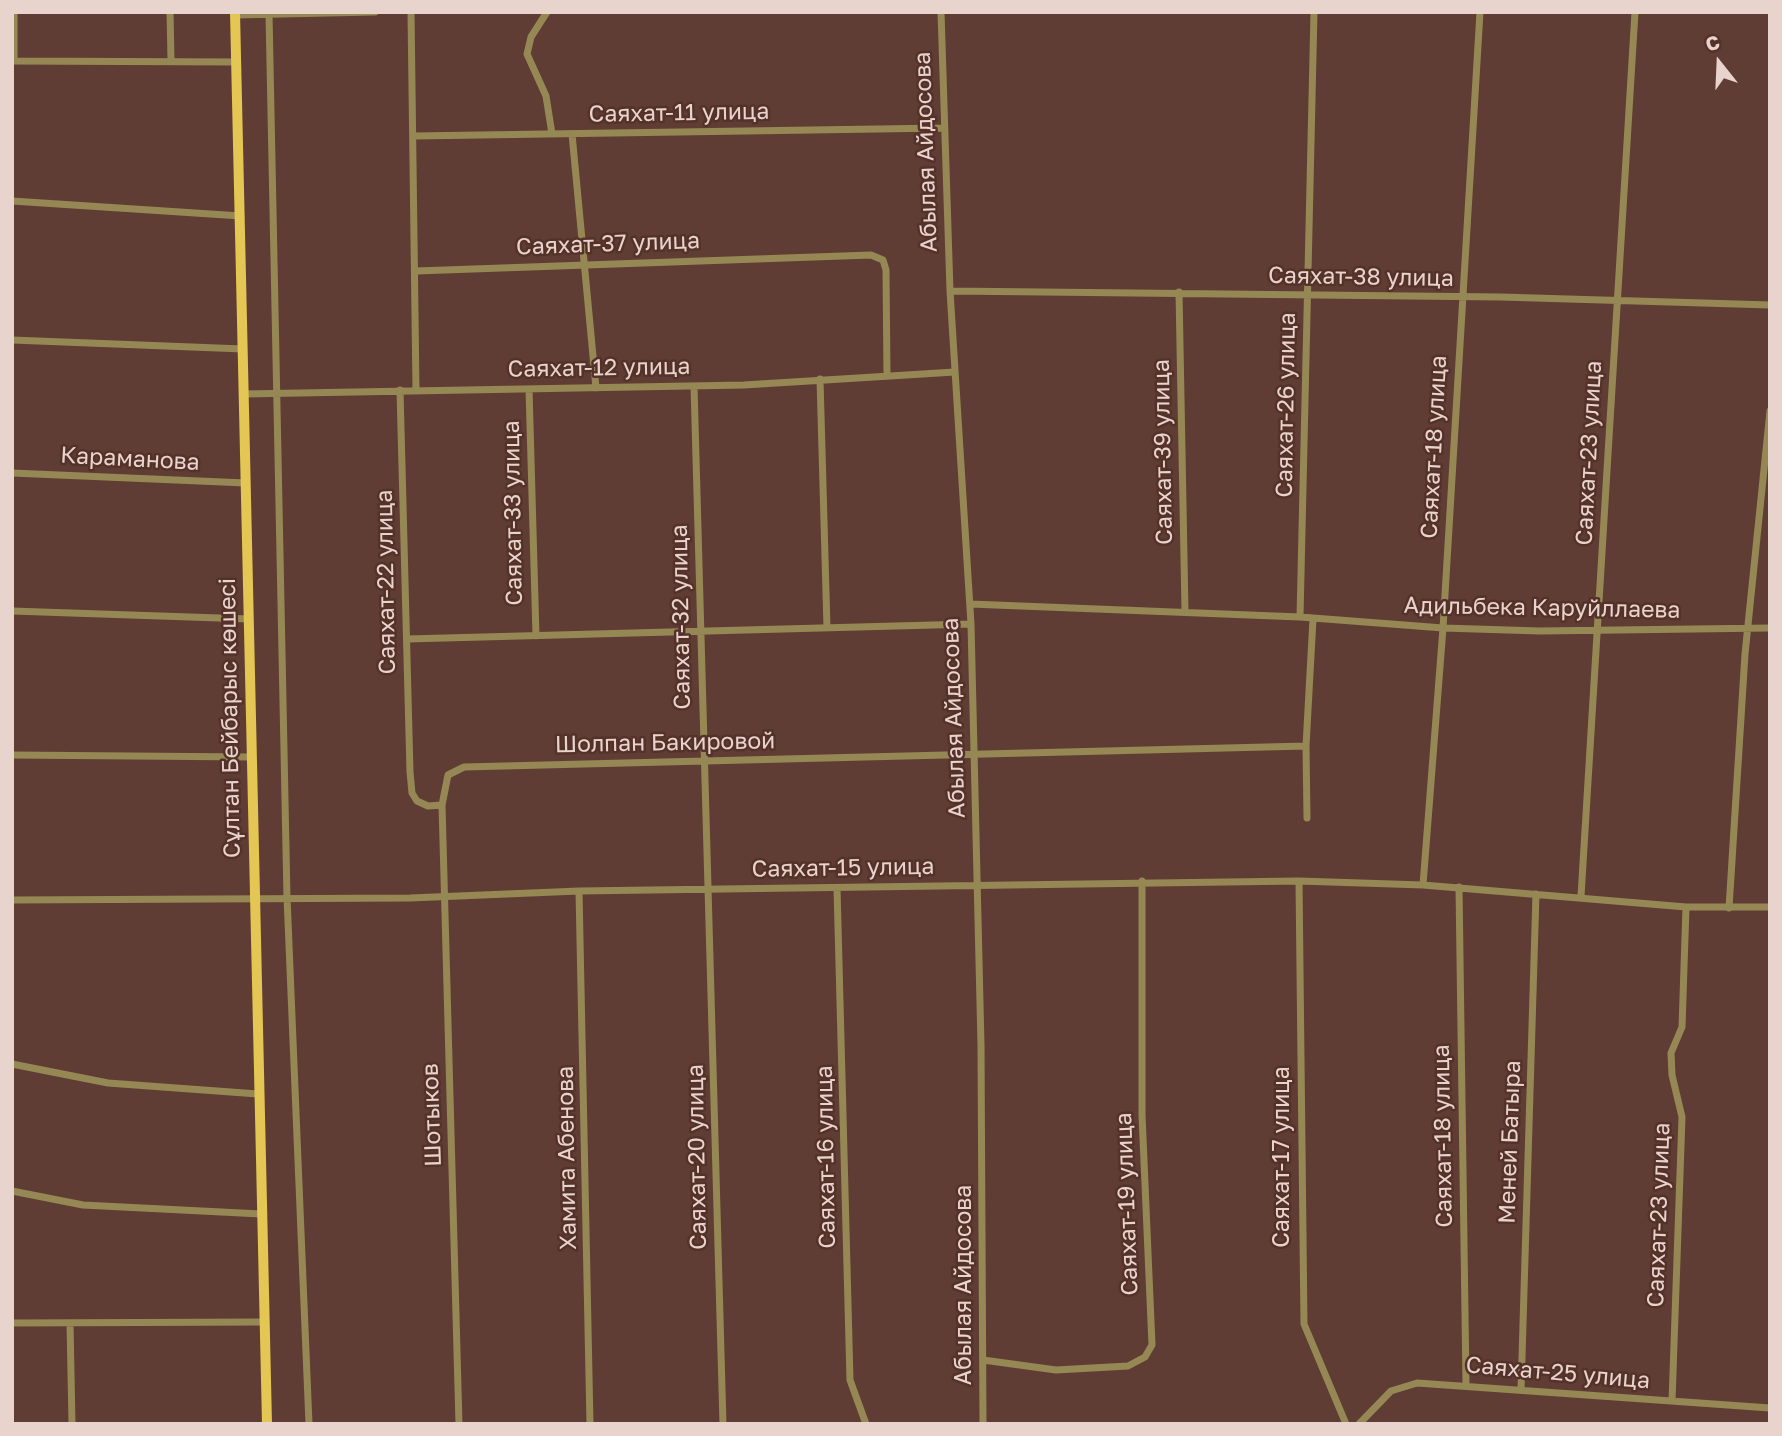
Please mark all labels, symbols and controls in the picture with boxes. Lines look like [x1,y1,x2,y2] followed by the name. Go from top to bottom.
[1684,28,1754,98] north arrow
[1702,30,1722,56] text: С
[909,51,943,253] street label: Абылая Айдосова
[588,98,770,128] street label: Саяхат-11 улица
[516,227,700,261] street label: Саяхат-37 улица
[1268,262,1454,292] street label: Саяхат-38 улица
[1271,312,1301,498] street label: Саяхат-26 улица
[507,353,691,383] street label: Саяхат-12 улица
[1415,355,1453,539] street label: Саяхат-18 улица
[1148,359,1178,545] street label: Саяхат-39 улица
[1570,360,1608,546] street label: Саяхат-23 улица
[498,420,528,606] street label: Саяхат-33 улица
[60,442,200,476] street label: Караманова
[371,489,401,675] street label: Саяхат-22 улица
[666,524,696,710] street label: Саяхат-32 улица
[214,578,246,858] street label: Сұлтан Бейбарыс көшесі
[1403,592,1681,624] street label: Адильбека Каруйллаева
[937,617,971,819] street label: Абылая Айдосова
[555,727,775,759] street label: Шолпан Бакировой
[751,853,935,883] street label: Саяхат-15 улица
[1428,1044,1458,1228] street label: Саяхат-18 улица
[1493,1060,1527,1224] street label: Меней Батыра
[416,1063,448,1167] street label: Шотыков
[682,1064,712,1250] street label: Саяхат-20 улица
[811,1065,841,1249] street label: Саяхат-16 улица
[552,1066,582,1250] street label: Хамита Абенова
[1268,1066,1296,1248] street label: Саяхат-17 улица
[1110,1112,1144,1296] street label: Саяхат-19 улица
[1642,1122,1676,1308] street label: Саяхат-23 улица
[950,1185,978,1385] street label: Абылая Айдосова
[1465,1351,1651,1395] street label: Саяхат-25 улица

